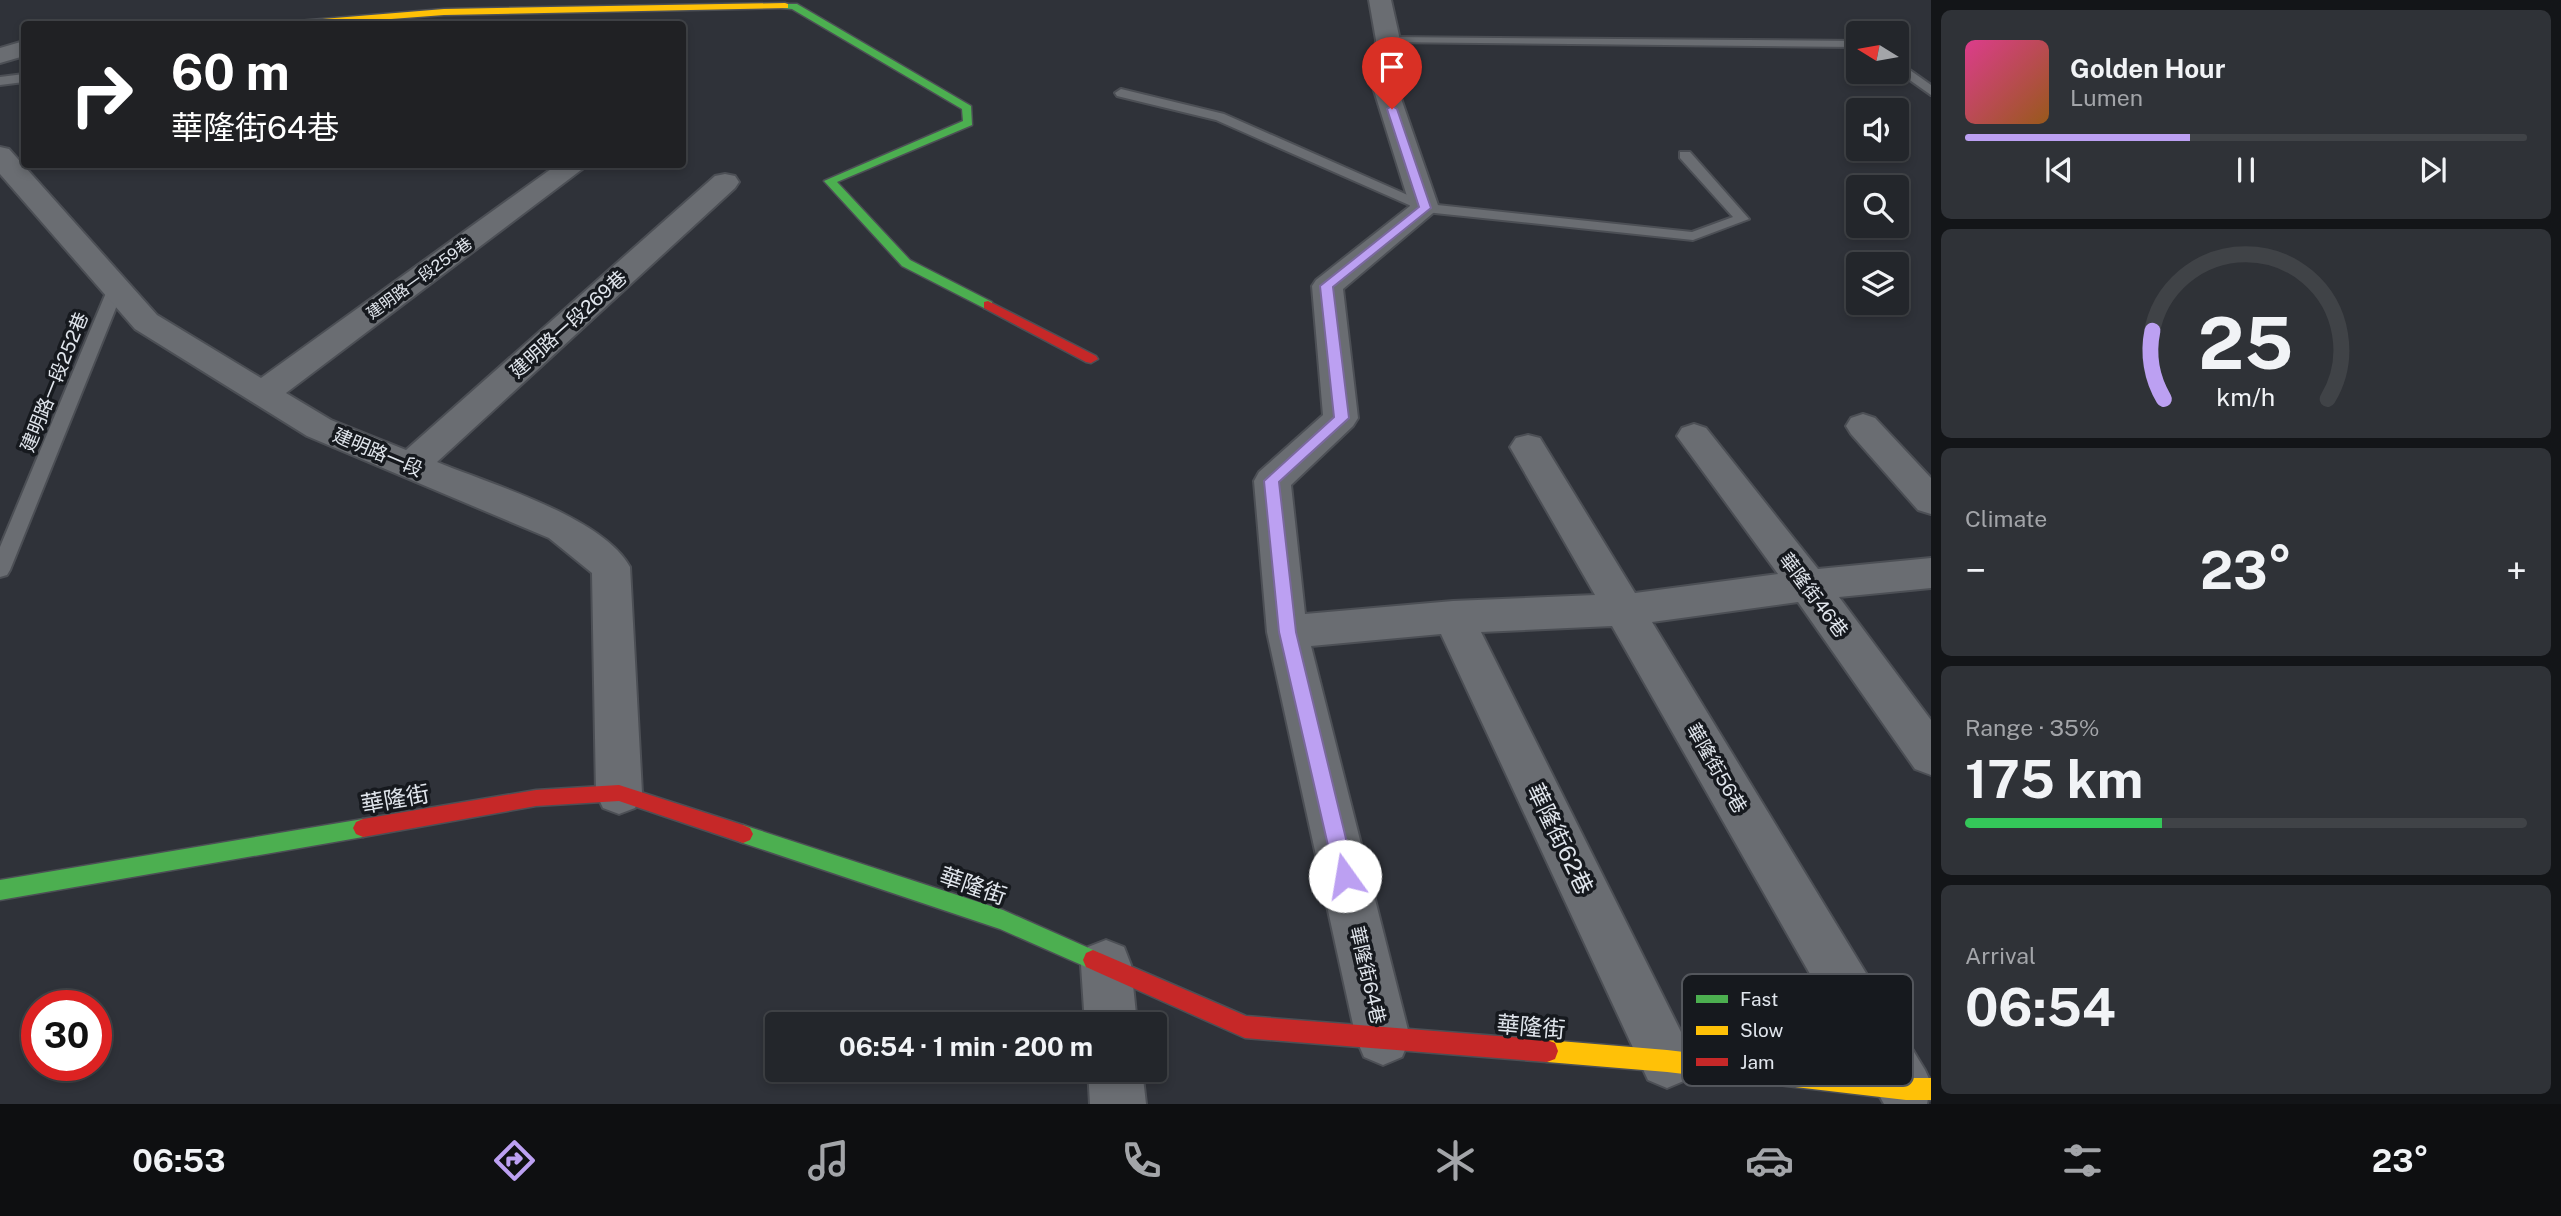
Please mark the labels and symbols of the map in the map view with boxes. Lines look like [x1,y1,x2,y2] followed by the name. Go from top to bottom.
[1846,21,1909,84] north arrow
[1362,37,1422,109] pin
[363,234,476,323] street label: 建明路一段259巷
[505,266,631,382] street label: 建明路一段269巷
[16,309,92,455] street label: 建明路一段252巷
[330,423,426,481] street label: 建明路一段
[1775,549,1853,641] street label: 華隆街46巷
[1682,719,1752,817] street label: 華隆街56巷
[359,779,431,818] street label: 華隆街
[1522,779,1599,899] street label: 華隆街62巷
[1308,839,1382,913] position arrow
[936,862,1010,910] street label: 華隆街
[1346,924,1390,1026] street label: 華隆街64巷
[1682,974,1913,1086] legend
[1740,988,1778,1010] text: Fast
[21,990,112,1081] speed limit sign: 30
[1495,1010,1567,1043] street label: 華隆街
[1740,1019,1784,1041] text: Slow
[1740,1051,1774,1073] text: Jam

